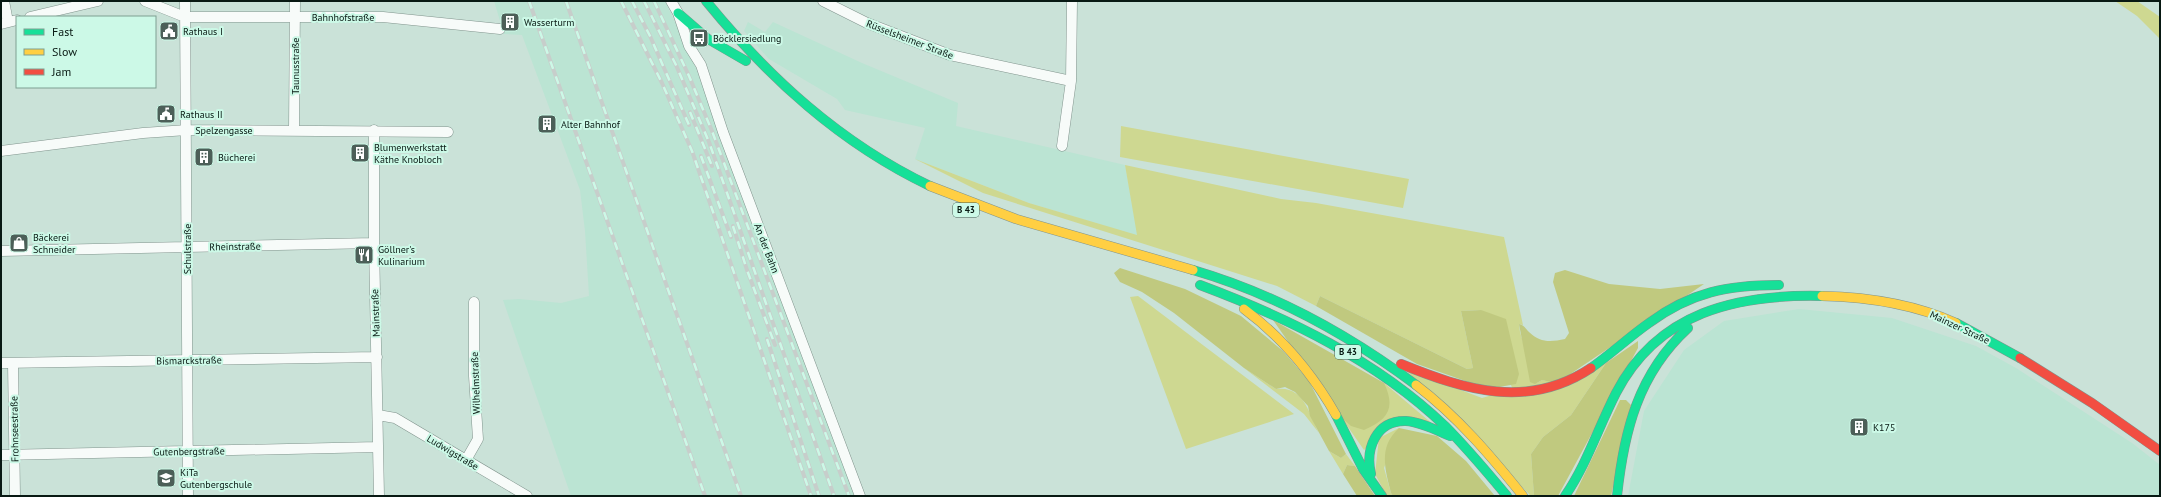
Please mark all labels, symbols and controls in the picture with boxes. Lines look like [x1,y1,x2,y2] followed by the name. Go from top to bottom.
[312,11,374,24] street label: Bahnhofstraße
[499,11,521,33] building icon: Wasserturm
[16,16,156,88] legend
[524,16,574,29] place label: Wasserturm
[864,17,955,62] street label: Rüsselsheimer Straße
[158,20,180,42] public building icon: Rathaus I
[52,24,73,39] text: Fast
[183,25,223,38] place label: Rathaus I
[688,27,710,49] bus stop icon: Böcklersiedlung
[713,32,781,45] place label: Böcklersiedlung
[289,38,302,94] street label: Taunusstraße
[52,44,77,59] text: Slow
[51,64,71,79] text: Jam
[155,103,177,125] public building icon: Rathaus II
[180,108,223,121] place label: Rathaus II
[536,113,558,135] building icon: Alter Bahnhof
[561,118,621,131] place label: Alter Bahnhof
[195,124,253,137] street label: Spelzengasse
[374,141,447,166] place label: Blumenwerkstatt Käthe Knobloch
[349,142,371,164] building icon: Blumenwerkstatt Käthe Knobloch
[193,146,215,168] building icon: Bücherei
[218,151,255,164] place label: Bücherei
[953,203,979,217] road number: B 43
[751,221,782,275] street label: An der Bahn
[181,224,194,274] street label: Schulstraße
[33,231,76,256] place label: Bäckerei Schneider
[8,232,30,254] shop icon: Bäckerei Schneider
[209,240,261,253] street label: Rheinstraße
[378,243,425,268] place label: Göllner's Kulinarium
[353,244,375,266] restaurant icon: Göllner's Kulinarium
[368,289,383,337] street label: Mainstraße
[1928,308,1992,347] street label: Mainzer Straße
[1335,345,1361,359] road number: B 43
[468,352,483,414] street label: Wilhelmstraße
[156,353,222,368] street label: Bismarckstraße
[7,396,22,462] street label: Frohnseestraße
[1848,416,1870,438] building icon: K175
[1873,421,1895,434] place label: K175
[424,432,481,473] street label: Ludwigstraße
[153,444,225,459] street label: Gutenbergstraße
[180,466,252,491] place label: KiTa Gutenbergschule
[155,467,177,489] school or university icon: KiTa Gutenbergschule

